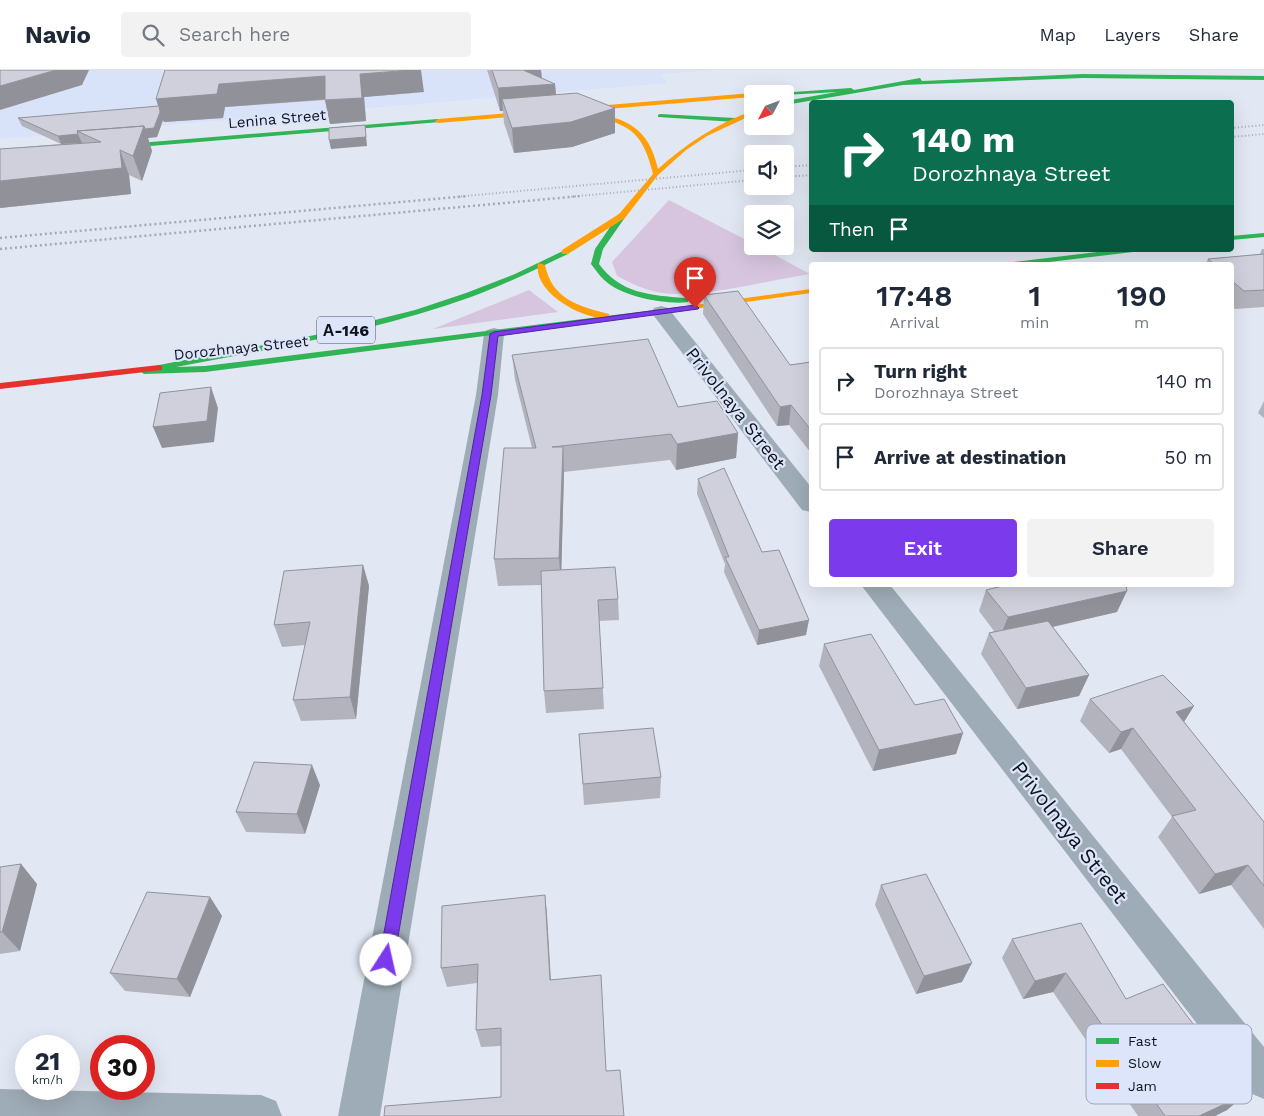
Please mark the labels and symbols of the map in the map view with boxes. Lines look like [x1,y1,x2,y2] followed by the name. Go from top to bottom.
[744,85,794,135] north arrow
[227,106,327,132] street label: Lenina Street
[674,257,716,308] pin
[317,316,375,344] road number: А-146
[173,332,310,364] street label: Dorozhnaya Street
[682,343,790,473] street label: Privolnaya Street
[1007,756,1133,908] street label: Privolnaya Street
[359,933,411,985] position arrow
[1086,1024,1252,1104] legend
[1128,1033,1157,1049] text: Fast
[90,1035,155,1100] speed limit sign: 30
[1128,1055,1161,1071] text: Slow
[1128,1078,1157,1094] text: Jam

